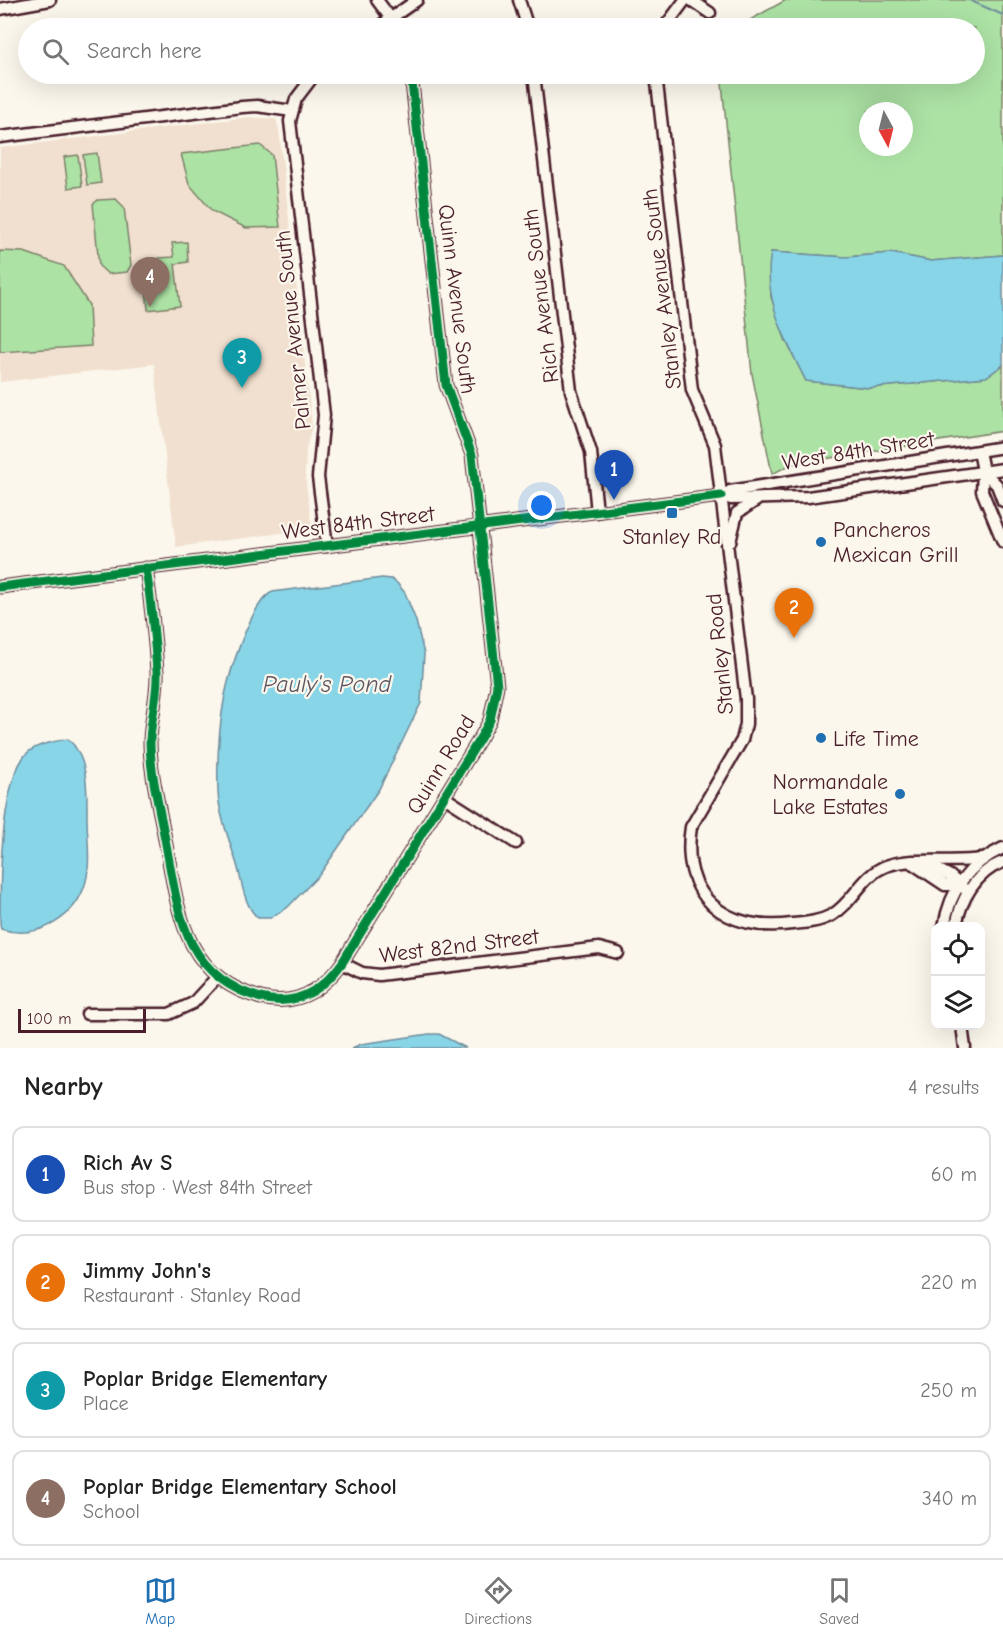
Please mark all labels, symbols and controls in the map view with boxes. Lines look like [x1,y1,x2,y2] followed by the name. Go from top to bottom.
[18,18,985,84] search box
[39,35,72,68] icon: search
[87,38,202,64] text: Search here
[859,102,913,156] north arrow
[637,187,687,391] street label: Stanley Avenue South
[432,203,482,395] street label: Quinn Avenue South
[517,207,565,384] street label: Rich Avenue South
[270,229,316,431] street label: Palmer Avenue South
[130,258,170,307] pin: 4
[222,338,262,388] pin: 3
[780,426,937,476] street label: West 84th Street
[594,450,634,500] pin: 1
[527,491,556,520] your location
[280,501,437,545] street label: West 84th Street
[665,506,679,520] marker: Stanley Rd
[833,517,958,568] place label: Pancheros Mexican Grill
[623,524,721,550] place label: Stanley Rd
[814,535,828,549] marker: Pancheros Mexican Grill
[774,588,814,638] pin: 2
[701,592,739,716] street label: Stanley Road
[263,670,392,698] water label: Pauly's Pond
[401,710,481,819] street label: Quinn Road
[833,726,919,752] place label: Life Time
[814,731,828,745] marker: Life Time
[772,769,888,820] place label: Normandale Lake Estates
[893,787,907,801] marker: Normandale Lake Estates
[931,922,985,1030] map controls
[931,922,985,976] button: locate
[378,923,541,969] street label: West 82nd Street
[931,976,985,1030] button: layers
[18,1006,146,1034] scale bar
[27,1010,71,1028] text: 100 m
[24,1072,103,1102] text: Nearby
[908,1076,979,1099] text: 4 results
[83,1150,172,1176] text: Rich Av S
[42,1163,49,1186] text: 1
[931,1163,977,1186] text: 60 m
[83,1176,312,1199] text: Bus stop · West 84th Street
[83,1258,211,1284] text: Jimmy John's
[41,1271,50,1294] text: 2
[921,1271,977,1294] text: 220 m
[83,1284,301,1307] text: Restaurant · Stanley Road
[83,1366,327,1392] text: Poplar Bridge Elementary
[41,1379,50,1402] text: 3
[920,1379,977,1402] text: 250 m
[83,1392,129,1415] text: Place
[83,1474,397,1500] text: Poplar Bridge Elementary School
[41,1487,50,1510] text: 4
[922,1487,977,1510] text: 340 m
[83,1500,140,1523] text: School
[144,1574,177,1628] tab: Map
[464,1574,532,1628] tab: Directions
[819,1574,859,1628] tab: Saved

